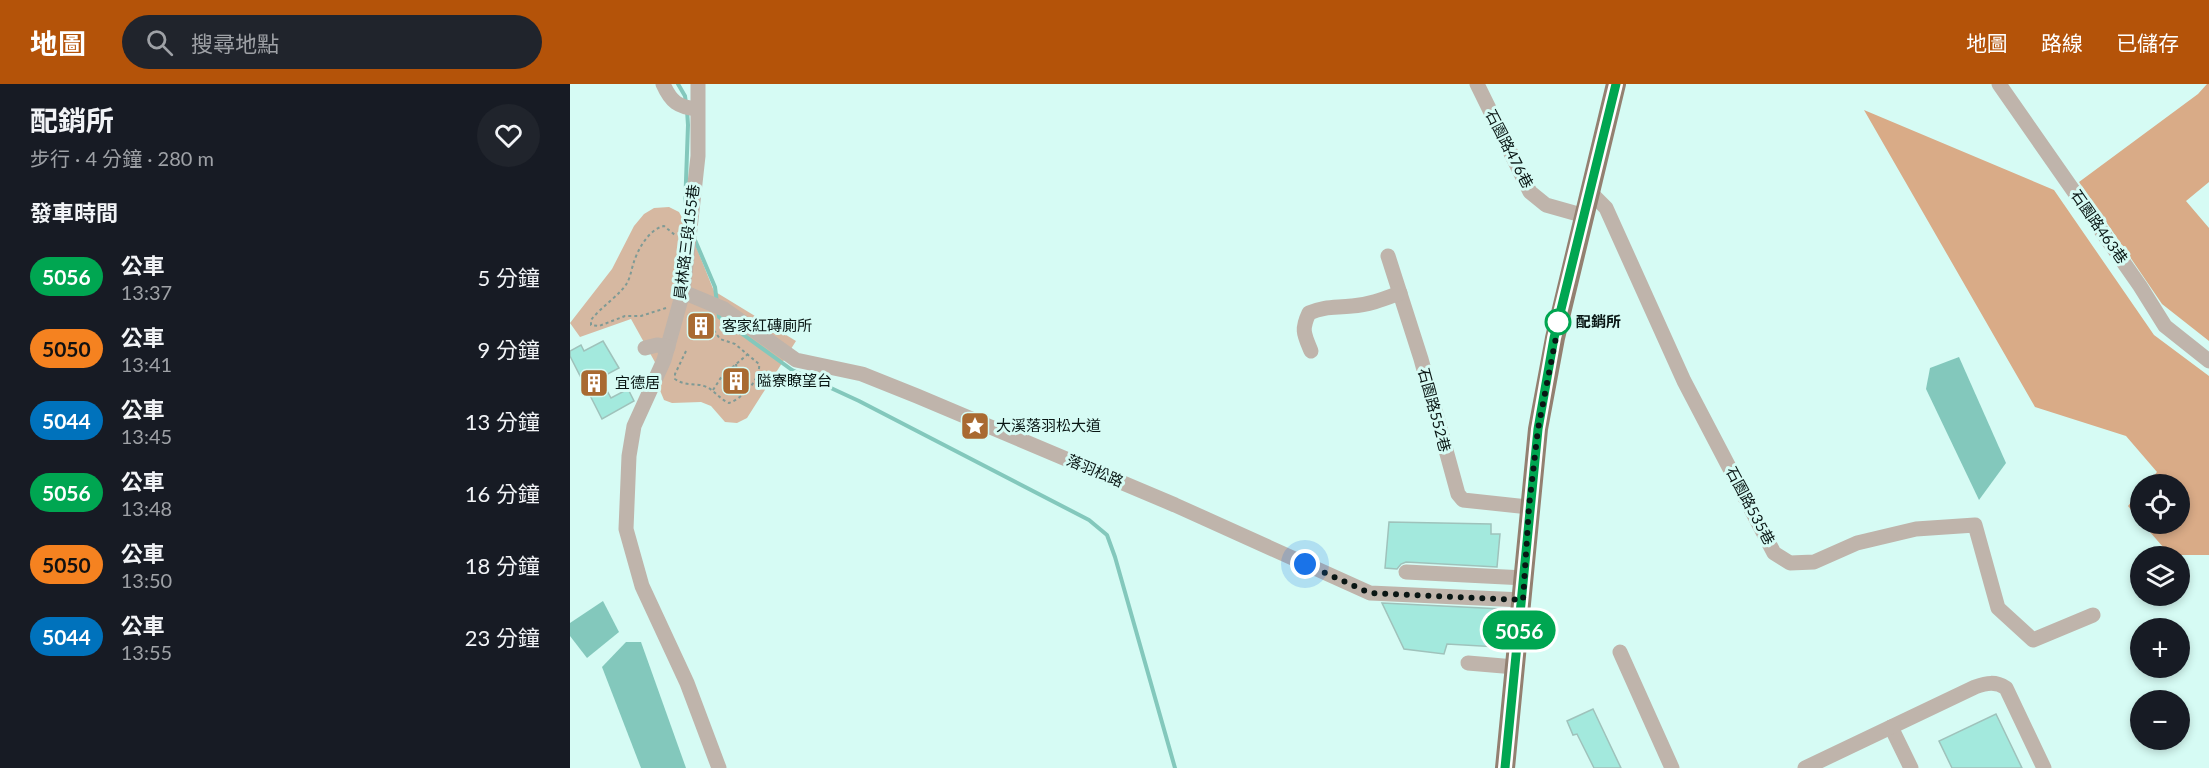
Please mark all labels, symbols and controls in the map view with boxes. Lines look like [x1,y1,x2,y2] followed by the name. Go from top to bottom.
[122,15,542,69] search box
[30,26,86,60] text: 地圖
[143,26,176,59] icon: search
[191,30,279,57] text: 搜尋地點
[1966,30,2008,55] text: 地圖
[2041,30,2083,55] text: 路線
[2116,30,2179,55] text: 已儲存
[30,103,114,137] text: 配銷所
[477,104,540,167] button: heart
[1482,106,1537,191] street label: 石園路476巷
[30,146,214,170] text: 步行 · 4 分鐘 · 280 m
[670,183,702,301] street label: 員林路三段155巷
[2068,186,2132,267] street label: 石園路463巷
[30,199,118,226] text: 發車時間
[121,252,165,279] text: 公車
[42,264,91,289] text: 5056
[478,264,540,291] text: 5 分鐘
[121,280,172,304] text: 13:37
[1545,309,1571,335] marker: 配銷所
[685,310,717,342] building icon: 客家紅磚廁所
[1576,312,1621,330] place label: 配銷所
[722,316,812,334] place label: 客家紅磚廁所
[121,324,165,351] text: 公車
[42,336,91,361] text: 5050
[478,336,540,363] text: 9 分鐘
[121,352,172,376] text: 13:41
[720,365,752,397] building icon: 隘寮瞭望台
[1415,366,1455,454] street label: 石園路552巷
[578,367,610,399] building icon: 宜德居
[757,371,832,389] place label: 隘寮瞭望台
[615,373,660,391] place label: 宜德居
[121,396,165,423] text: 公車
[42,408,91,433] text: 5044
[465,408,540,435] text: 13 分鐘
[959,410,991,442] place icon: 大溪落羽松大道
[996,416,1101,434] place label: 大溪落羽松大道
[121,424,172,448] text: 13:45
[1064,450,1127,490] street label: 落羽松路
[1723,463,1779,548] street label: 石園路535巷
[121,468,165,495] text: 公車
[2130,474,2190,750] map controls
[2130,474,2190,534] button: locate
[42,480,91,505] text: 5056
[465,480,540,507] text: 16 分鐘
[121,496,172,520] text: 13:48
[121,540,165,567] text: 公車
[2130,546,2190,606] button: layers
[1290,549,1320,579] your location
[42,552,91,577] text: 5050
[465,552,540,579] text: 18 分鐘
[121,568,172,592] text: 13:50
[1477,610,1561,650] line badge: 5056
[121,612,165,639] text: 公車
[1495,618,1543,643] text: 5056
[2130,618,2190,678] button: +
[42,624,91,649] text: 5044
[465,624,540,651] text: 23 分鐘
[121,640,172,664] text: 13:55
[2130,690,2190,750] button: −

